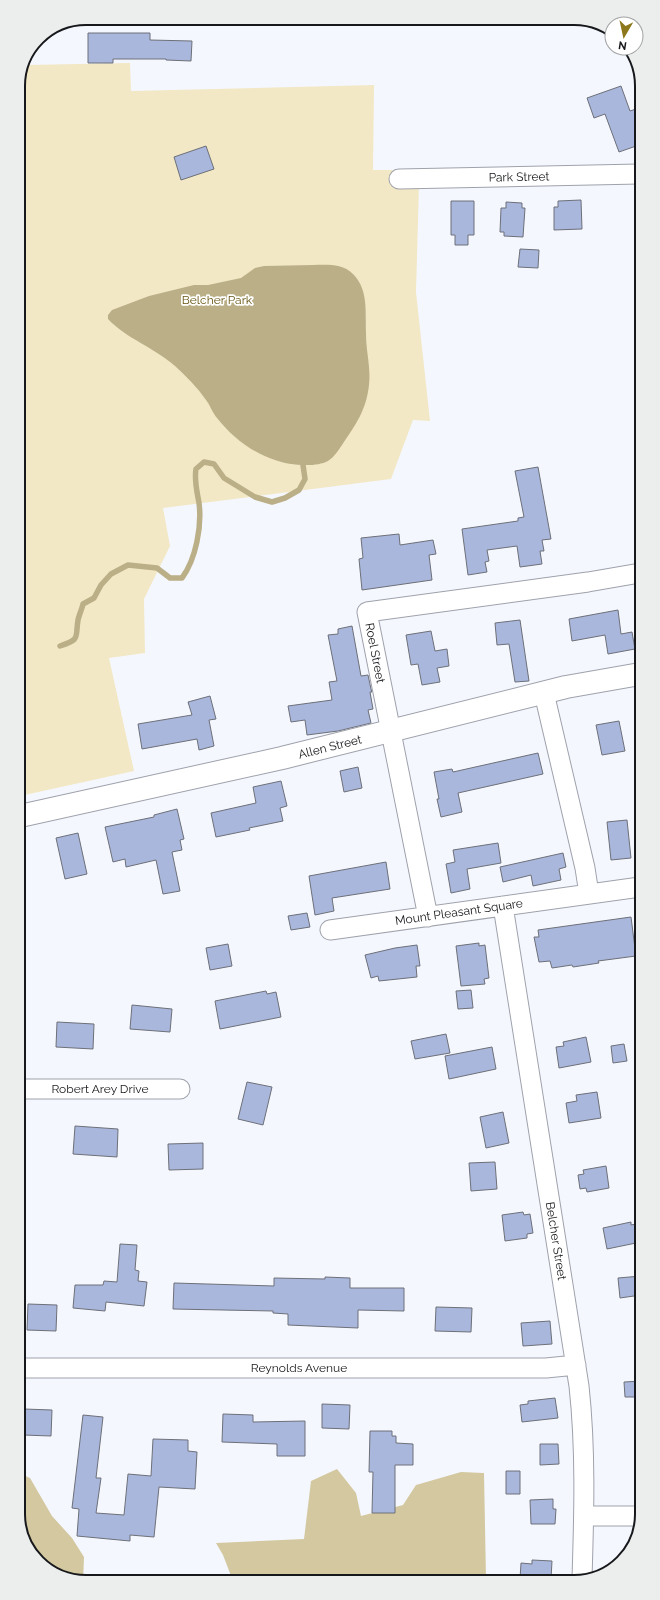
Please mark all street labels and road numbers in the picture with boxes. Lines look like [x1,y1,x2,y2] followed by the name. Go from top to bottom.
[488,169,550,185] street label: Park Street
[362,622,388,684] street label: Roel Street
[297,732,363,762] street label: Allen Street
[394,896,524,928] street label: Mount Pleasant Square
[51,1082,149,1096] street label: Robert Arey Drive
[543,1201,569,1281] street label: Belcher Street
[251,1361,347,1375] street label: Reynolds Avenue

